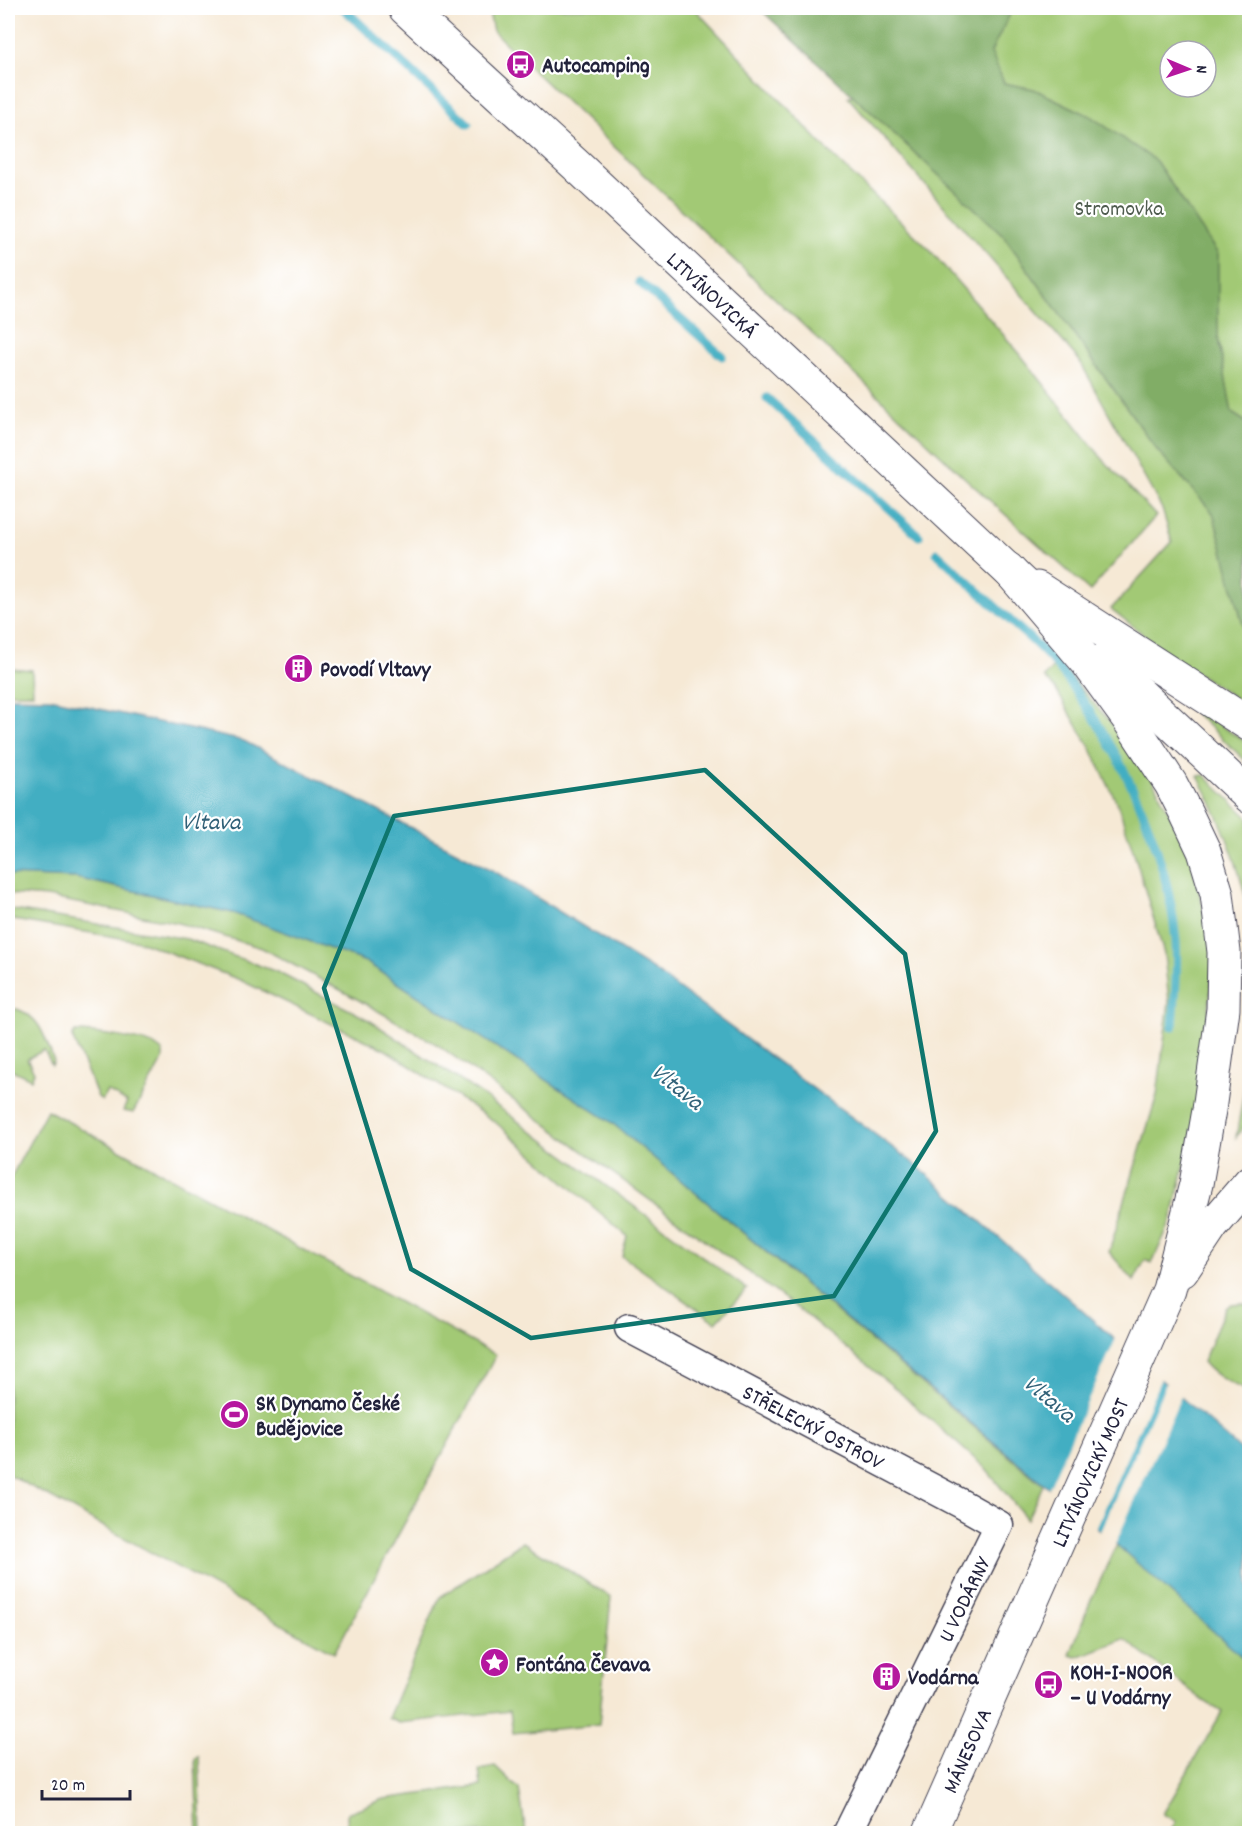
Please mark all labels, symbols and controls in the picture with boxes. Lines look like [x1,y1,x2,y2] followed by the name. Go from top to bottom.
[1158,39,1218,99] north arrow
[505,48,537,80] bus stop icon: Autocamping
[542,52,650,83] place label: Autocamping
[1189,65,1212,74] text: N
[1074,195,1164,226] park label: Stromovka
[658,246,763,347] street label: LITVÍNOVICKÁ
[283,652,315,684] building icon: Povodí Vltavy
[320,656,432,687] place label: Povodí Vltavy
[182,807,242,841] water label: Vltava
[643,1057,711,1121] water label: Vltava
[1015,1368,1083,1433] water label: Vltava
[736,1379,889,1480] street label: STŘELECKÝ OSTROV
[256,1390,400,1446] place label: SK Dynamo České Budějovice
[1045,1394,1139,1553] street label: LITVÍNOVICKÝ MOST
[219,1399,251,1431] sports icon: SK Dynamo České Budějovice
[932,1552,1000,1648] street label: U VODÁRNY
[479,1647,511,1679] place icon: Fontána Čevava
[516,1651,651,1682] place label: Fontána Čevava
[1070,1659,1173,1715] place label: KOH-I-NOOR – U Vodárny
[871,1660,903,1692] building icon: Vodárna
[908,1664,979,1695] place label: Vodárna
[1033,1668,1065,1700] bus stop icon: KOH-I-NOOR – U Vodárny
[937,1704,1002,1799] street label: MÁNESOVA
[42,1763,130,1801] scale bar
[51,1774,85,1799] text: 20 m

